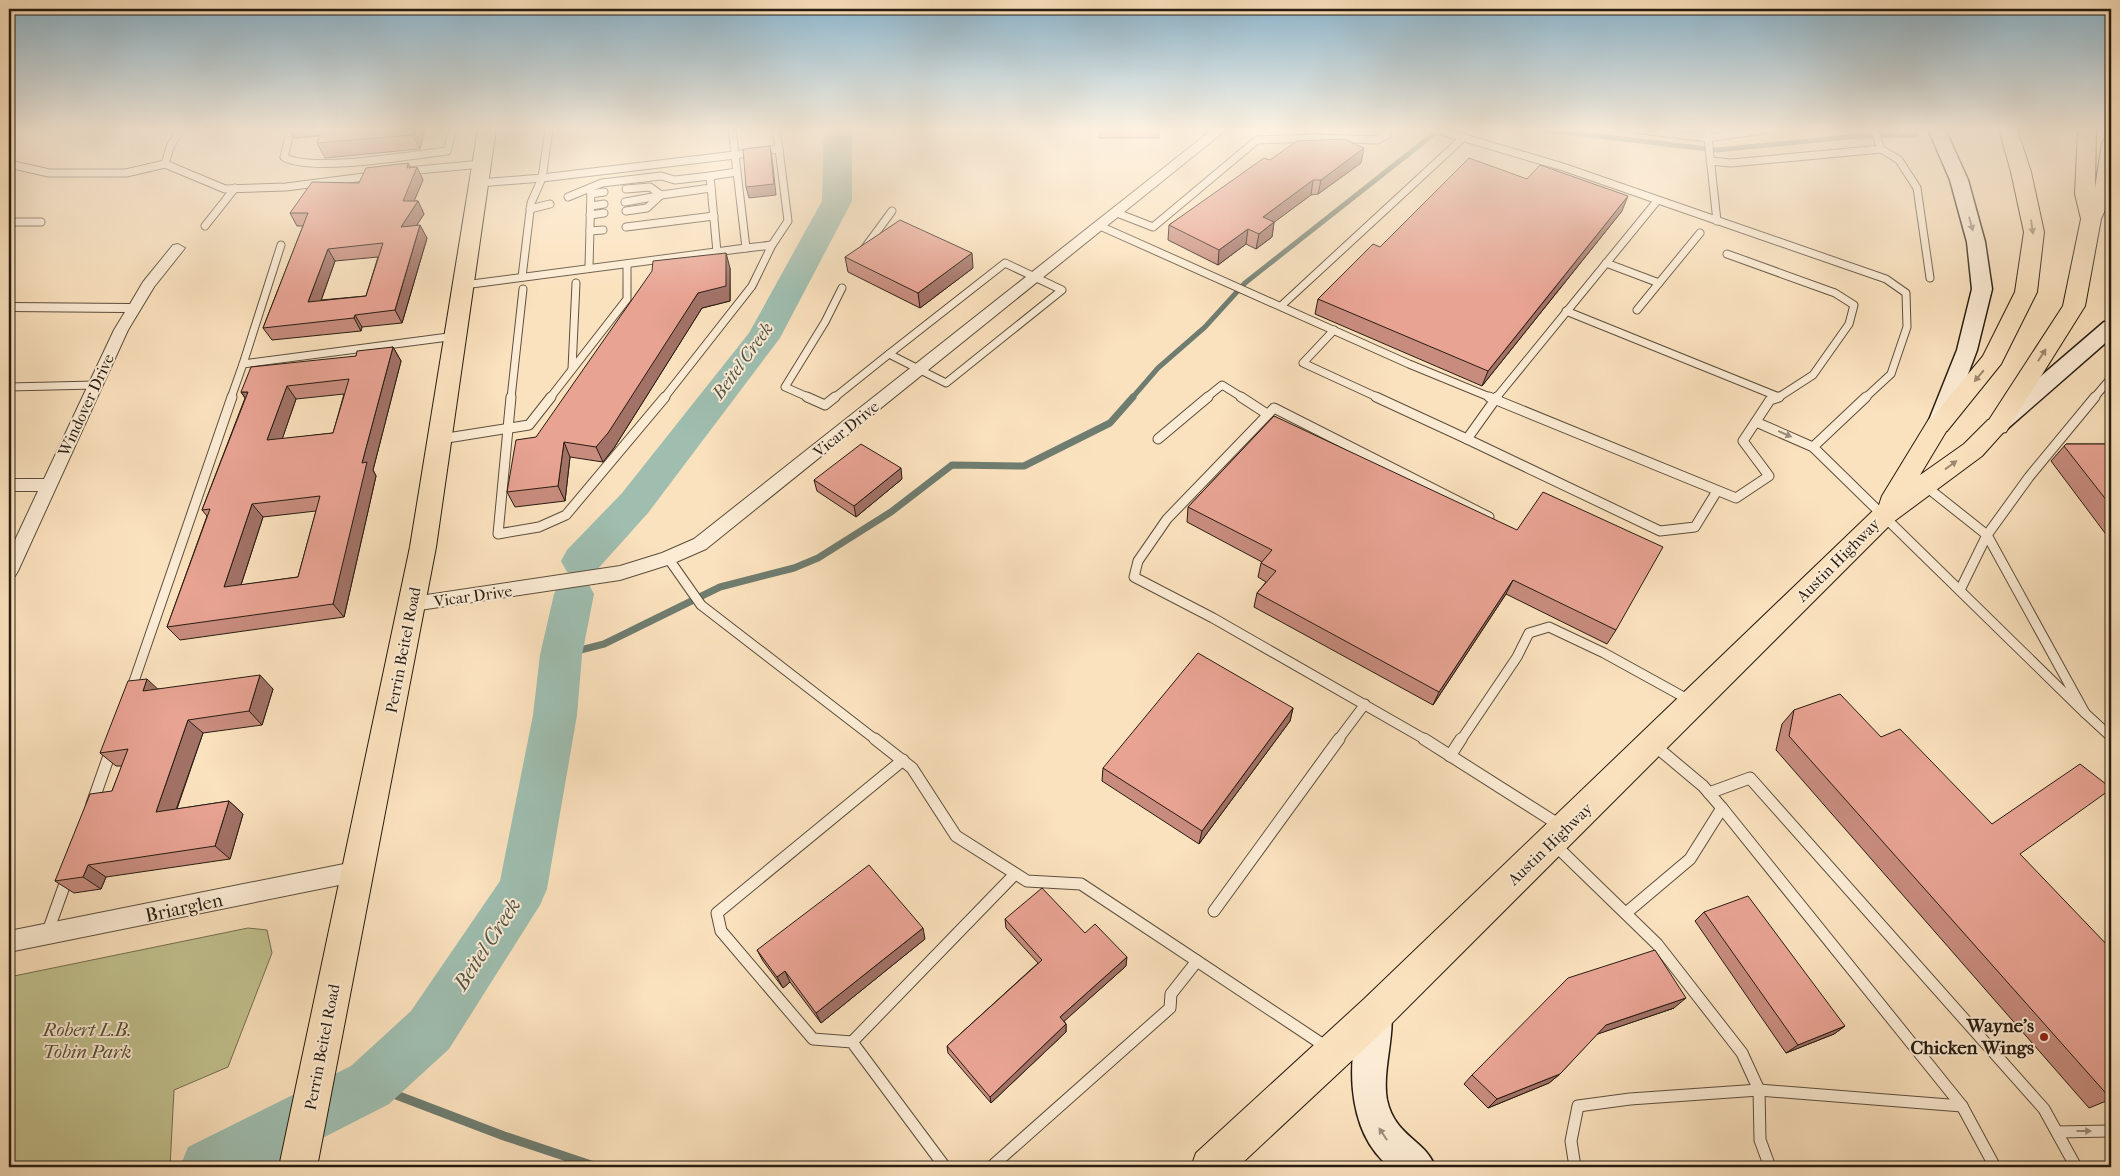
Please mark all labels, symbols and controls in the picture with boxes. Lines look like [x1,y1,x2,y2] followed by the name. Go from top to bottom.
[1967,216,1975,231] one-way arrow
[2029,220,2037,236] one-way arrow
[708,319,778,404] water label: Beitel Creek
[2037,348,2047,362] one-way arrow
[54,351,118,460] street label: Windover Drive
[1973,370,1985,382] one-way arrow
[809,397,883,462] street label: Vicar Drive
[1778,430,1792,438] one-way arrow
[1944,460,1957,471] one-way arrow
[1792,514,1884,606] street label: Austin Highway
[432,581,513,611] street label: Vicar Drive
[381,585,425,715] street label: Perrin Beitel Road
[1503,799,1597,890] street label: Austin Highway
[143,889,225,927] street label: Briarglen
[448,894,526,995] water label: Beitel Creek
[300,982,344,1112] street label: Perrin Beitel Road
[1910,1015,2034,1059] place label: Wayne's Chicken Wings
[41,1019,132,1063] park label: Robert L.B. Tobin Park
[2038,1031,2050,1043] marker: Wayne's Chicken Wings
[1379,1127,1388,1141] one-way arrow
[2076,1127,2092,1135] one-way arrow

